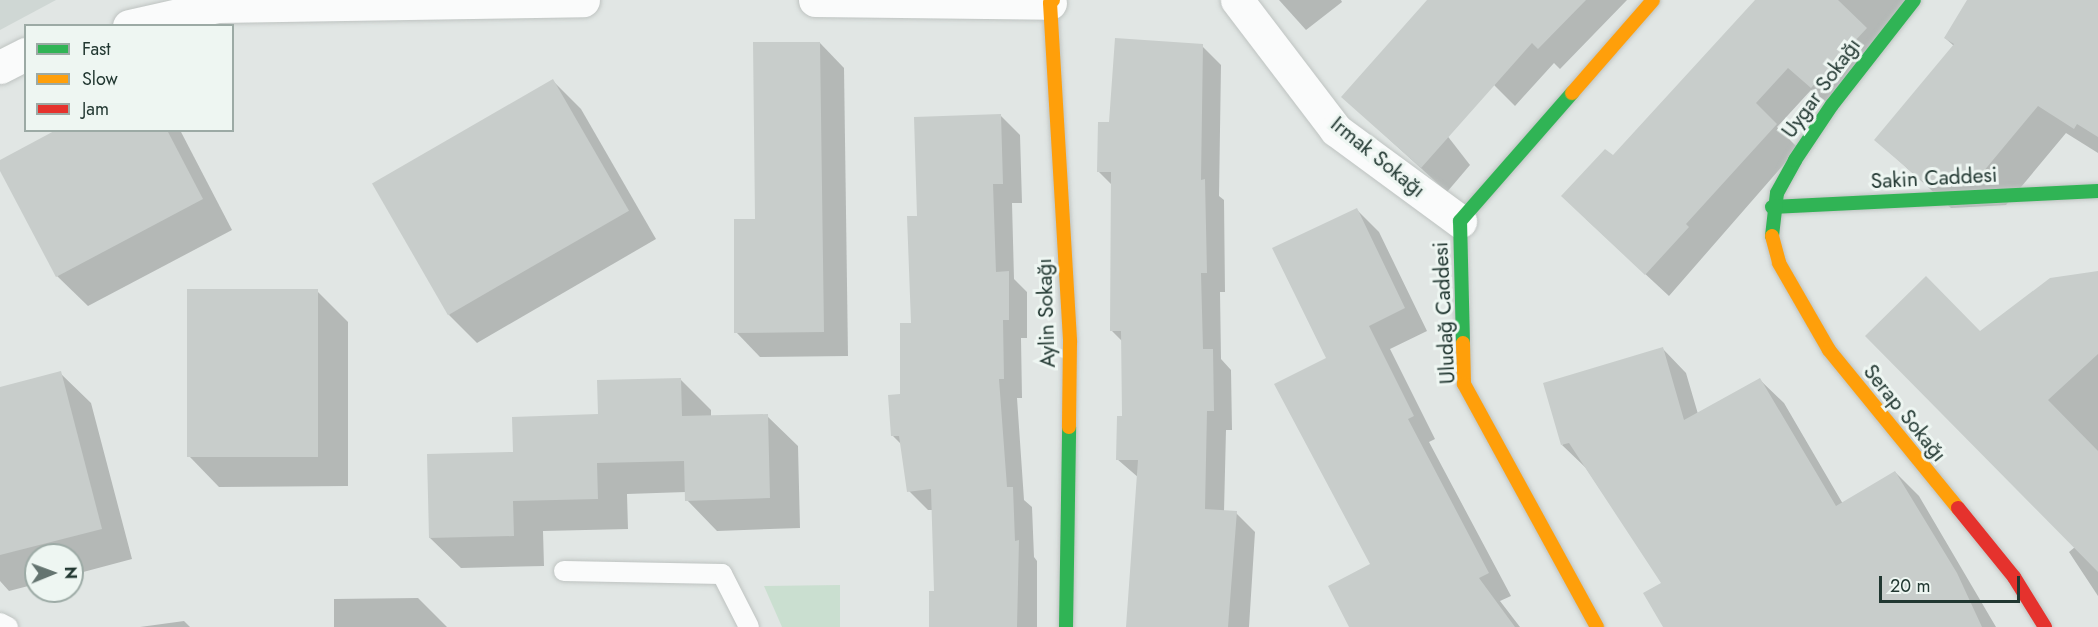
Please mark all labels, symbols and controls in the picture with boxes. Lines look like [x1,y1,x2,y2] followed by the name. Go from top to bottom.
[24,24,234,132] legend
[1776,33,1866,143] street label: Uygar Sokağı
[82,36,111,62] text: Fast
[82,66,118,92] text: Slow
[82,96,109,122] text: Jam
[1326,111,1430,203] street label: Irmak Sokağı
[1870,162,1998,194] street label: Sakin Caddesi
[1428,241,1460,385] street label: Uludağ Caddesi
[1031,258,1061,368] street label: Aylin Sokağı
[1858,359,1952,467] street label: Serap Sokağı
[24,543,84,603] north arrow
[1882,564,2023,602] scale bar
[59,566,82,579] text: N
[1890,573,1930,599] text: 20 m

